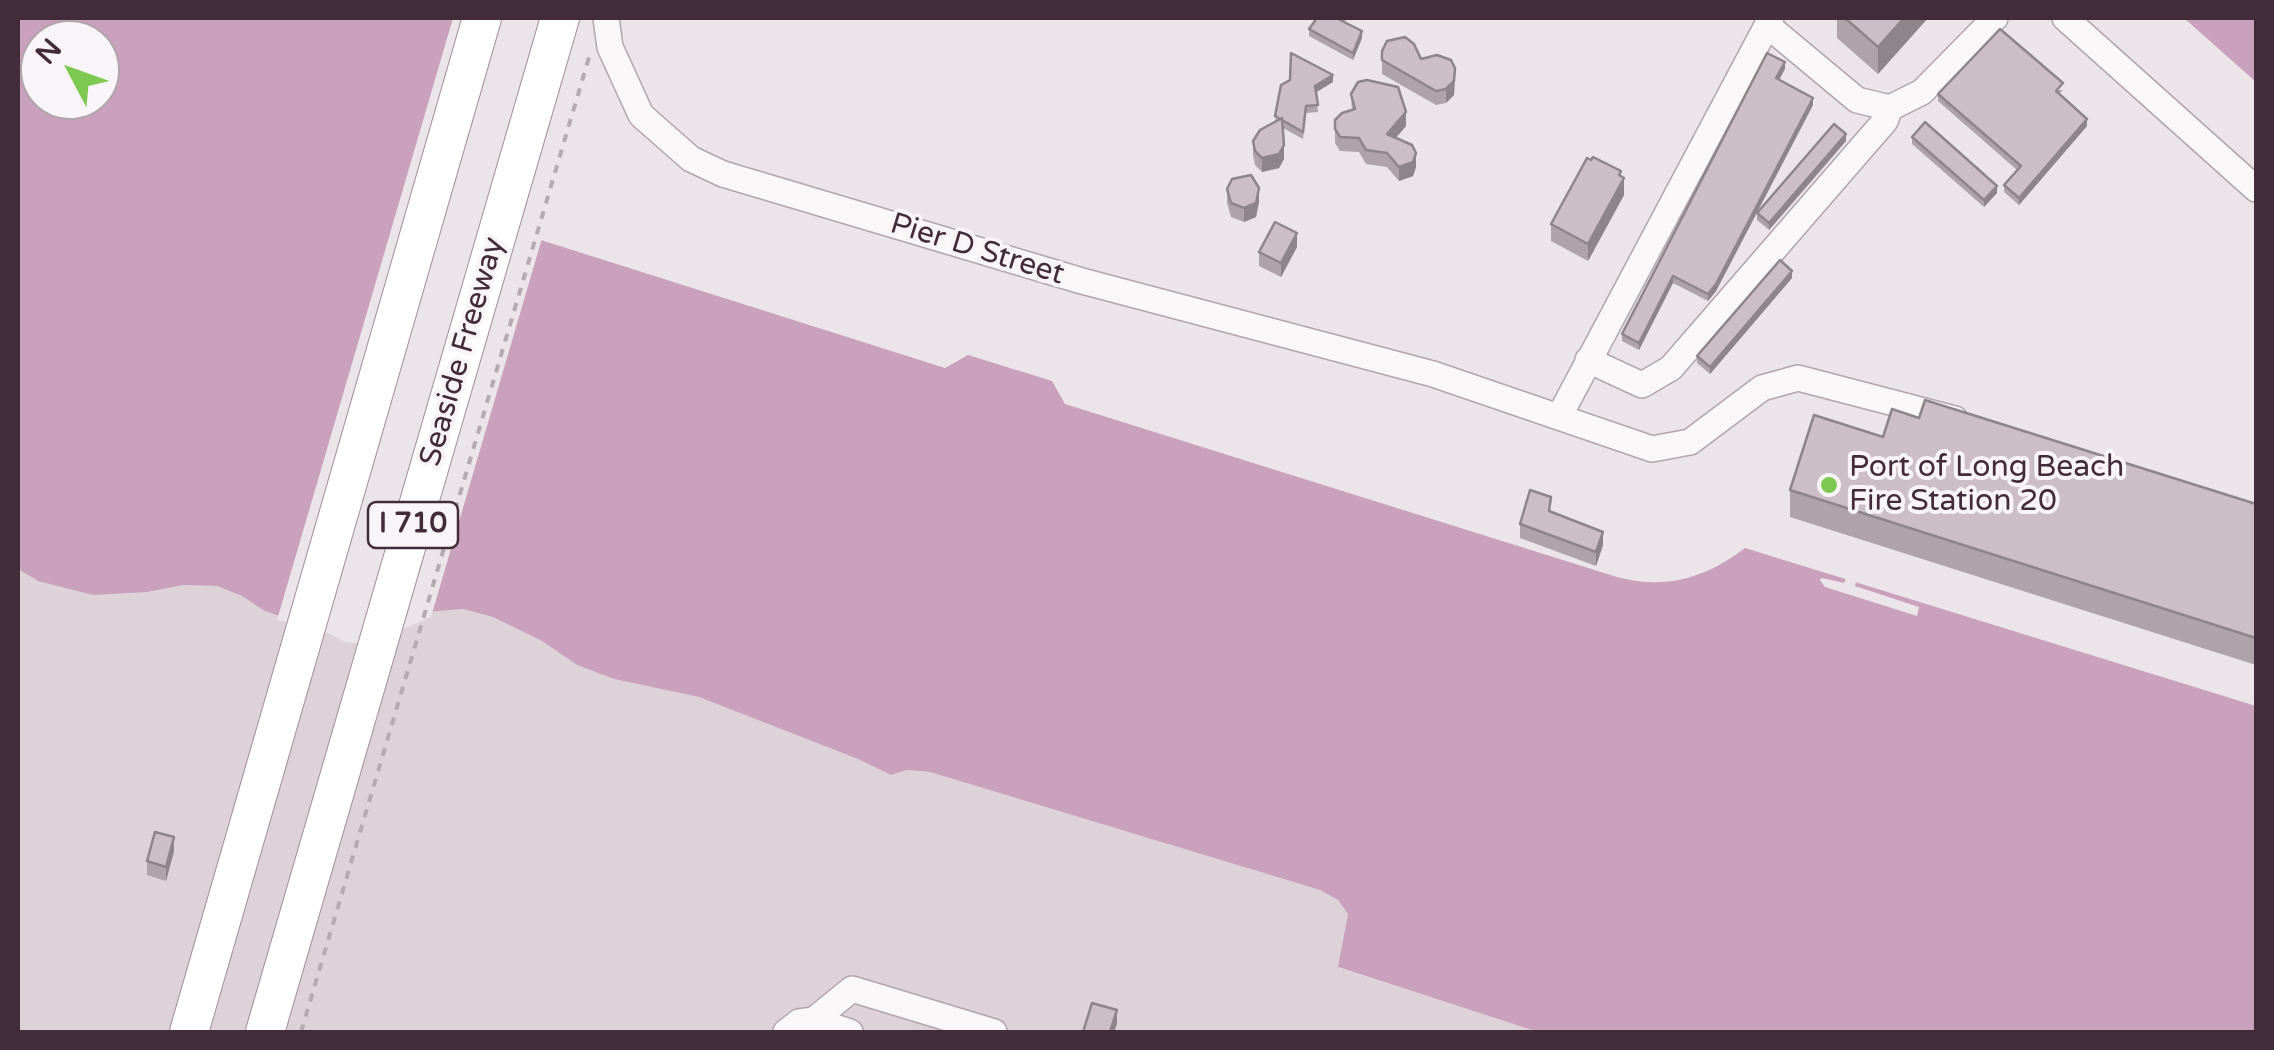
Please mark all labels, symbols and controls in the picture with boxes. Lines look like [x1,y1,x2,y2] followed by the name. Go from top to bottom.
[20,20,120,120] north arrow
[29,32,69,71] text: N
[886,207,1068,293] street label: Pier D Street
[413,233,513,471] street label: Seaside Freeway
[1849,450,2124,520] place label: Port of Long Beach Fire Station 20
[1818,474,1840,496] marker: Port of Long Beach Fire Station 20
[368,502,458,548] road number: I 710

